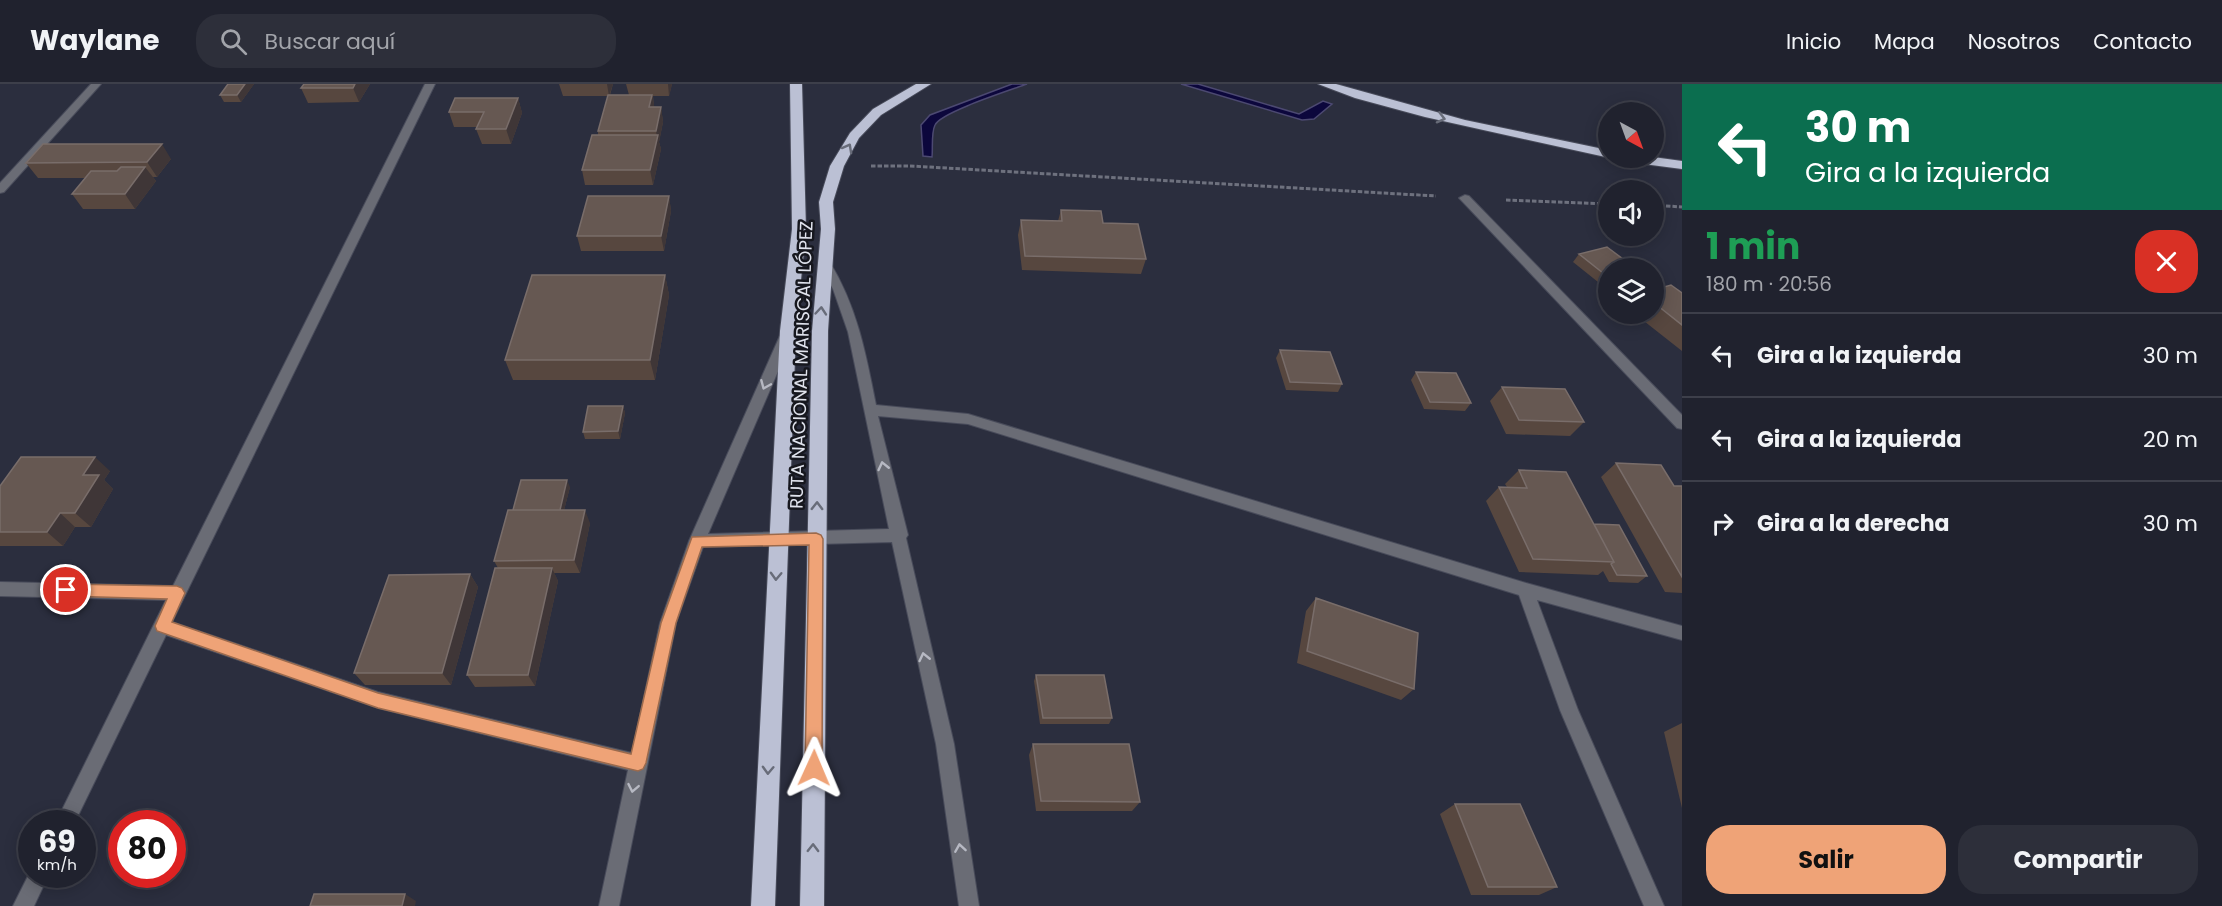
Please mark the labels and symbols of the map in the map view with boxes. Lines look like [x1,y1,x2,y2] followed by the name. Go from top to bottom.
[1598,102,1664,168] north arrow
[1436,111,1446,124] one-way arrow
[841,144,852,154] one-way arrow
[783,221,819,509] street label: RUTA NACIONAL MARISCAL LÓPEZ
[815,306,828,315] one-way arrow
[760,378,772,389] one-way arrow
[877,461,890,471] one-way arrow
[810,501,823,510] one-way arrow
[40,564,91,615] pin
[770,571,783,580] one-way arrow
[919,652,932,662] one-way arrow
[782,736,846,800] position arrow
[762,766,775,775] one-way arrow
[627,782,640,792] one-way arrow
[108,810,186,888] speed limit sign: 80
[807,843,819,852] one-way arrow
[955,844,967,853] one-way arrow

